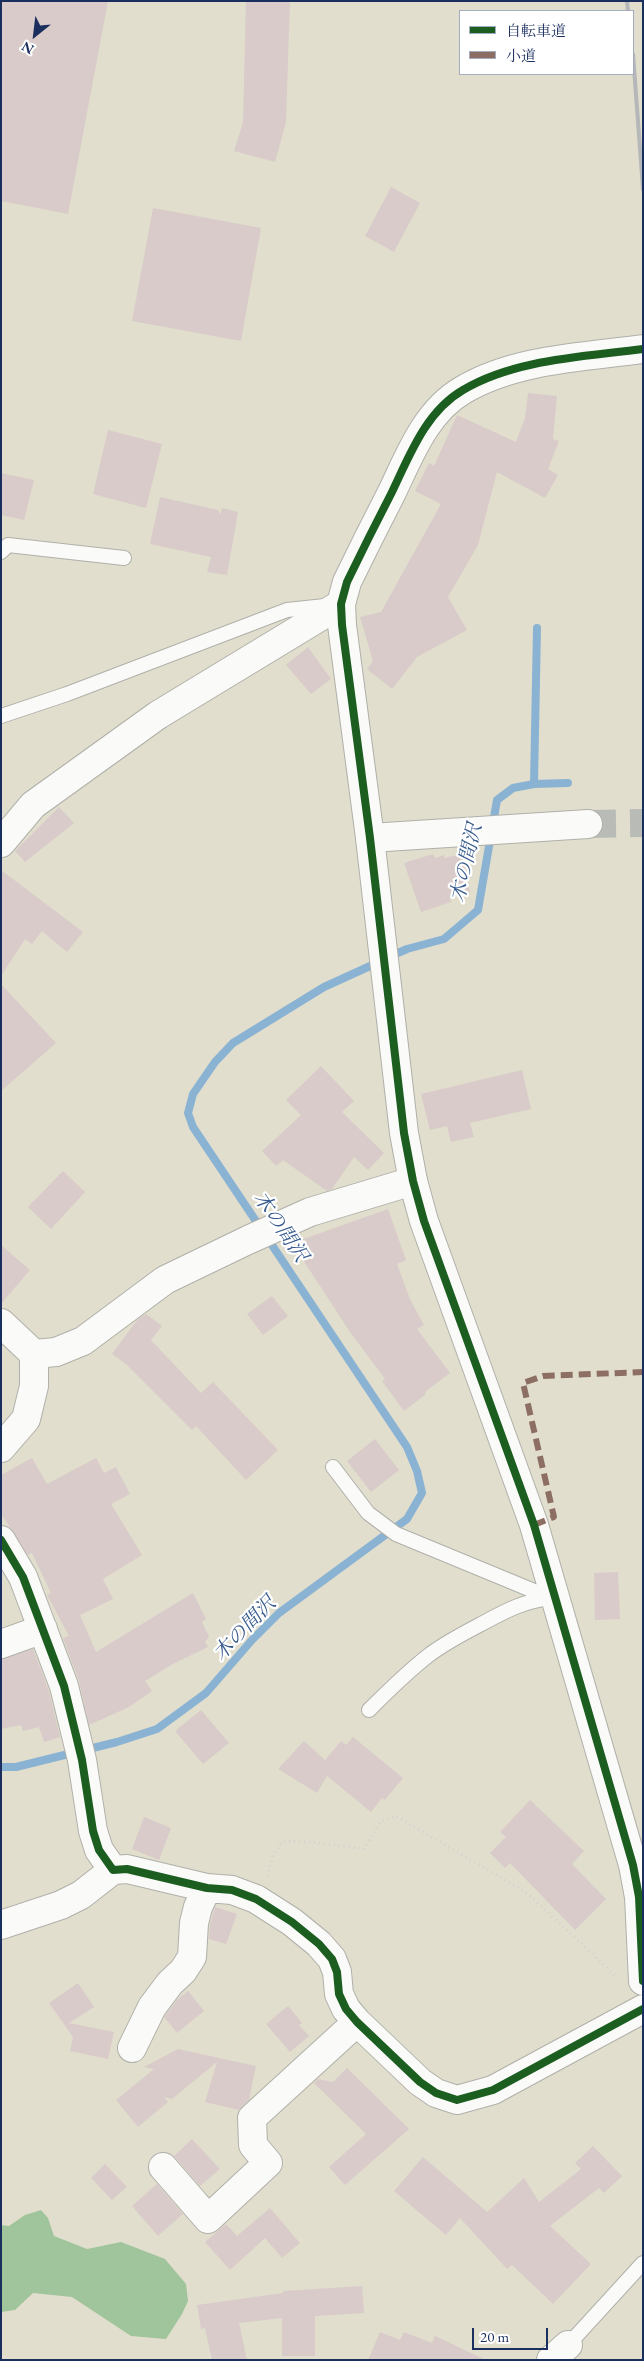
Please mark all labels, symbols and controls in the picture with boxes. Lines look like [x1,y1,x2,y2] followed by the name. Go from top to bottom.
[10,10,60,60] north arrow
[459,10,634,75] legend
[506,21,566,40] text: 自転車道
[18,38,37,59] text: N
[506,46,536,65] text: 小道
[446,821,488,905] water label: 木の間沢
[248,1187,312,1267] water label: 木の間沢
[209,1592,281,1666] water label: 木の間沢
[474,2318,550,2350] scale bar
[480,2327,509,2346] text: 20 m

